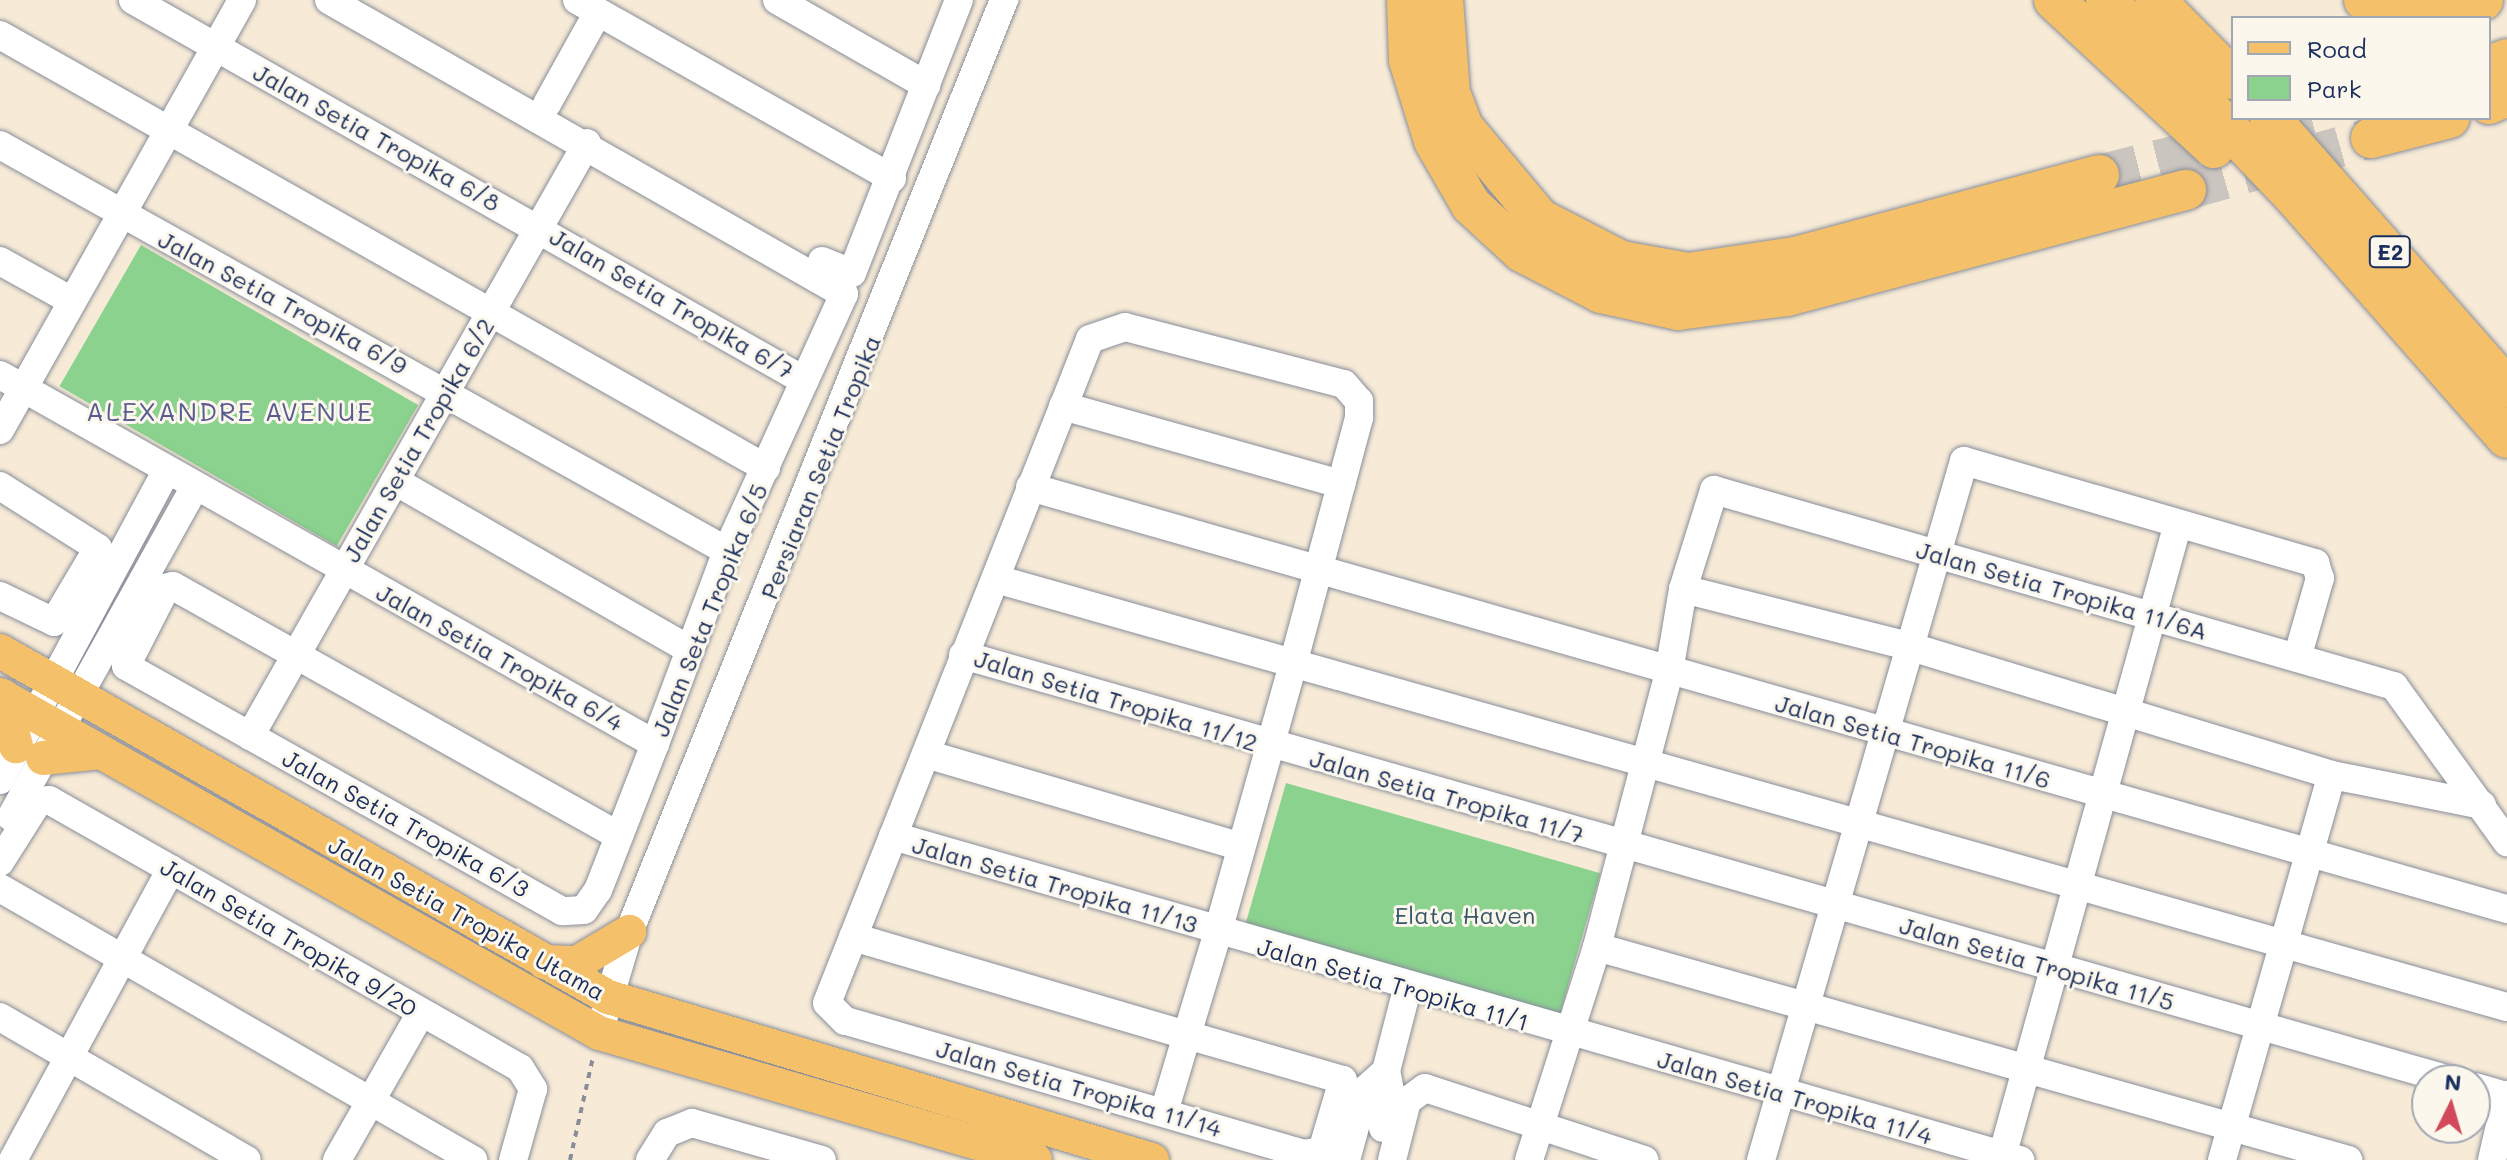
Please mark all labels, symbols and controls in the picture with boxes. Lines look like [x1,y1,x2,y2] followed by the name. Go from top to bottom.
[2231,16,2491,120] legend
[2307,33,2367,64] text: Road
[249,57,505,217] street label: Jalan Setia Tropika 6/8
[2307,73,2361,104] text: Park
[545,221,799,385] street label: Jalan Setia Tropika 6/7
[154,224,412,380] street label: Jalan Setia Tropika 6/9
[2368,234,2412,270] road number: E2
[336,313,500,567] street label: Jalan Setia Tropika 6/2
[754,331,886,603] street label: Persiaran Setia Tropika
[86,396,374,428] district label: ALEXANDRE AVENUE
[645,479,773,741] street label: Jalan Seta Tropika 6/5
[1913,535,2211,645] street label: Jalan Setia Tropika 11/6A
[372,577,628,737] street label: Jalan Setia Tropika 6/4
[971,643,1261,757] street label: Jalan Setia Tropika 11/12
[1772,688,2054,794] street label: Jalan Setia Tropika 11/6
[278,743,534,903] street label: Jalan Setia Tropika 6/3
[1307,743,1587,849] street label: Jalan Setia Tropika 11/7
[324,830,610,1006] street label: Jalan Setia Tropika Utama
[909,830,1201,938] street label: Jalan Setia Tropika 11/13
[156,852,422,1022] street label: Jalan Setia Tropika 9/20
[1395,901,1535,929] park label: Elata Haven
[1896,910,2178,1016] street label: Jalan Setia Tropika 11/5
[1254,931,1532,1037] street label: Jalan Setia Tropika 11/1
[933,1033,1225,1143] street label: Jalan Setia Tropika 11/14
[1654,1044,1936,1150] street label: Jalan Setia Tropika 11/4
[2411,1064,2491,1144] north arrow
[2443,1066,2463,1097] text: N

